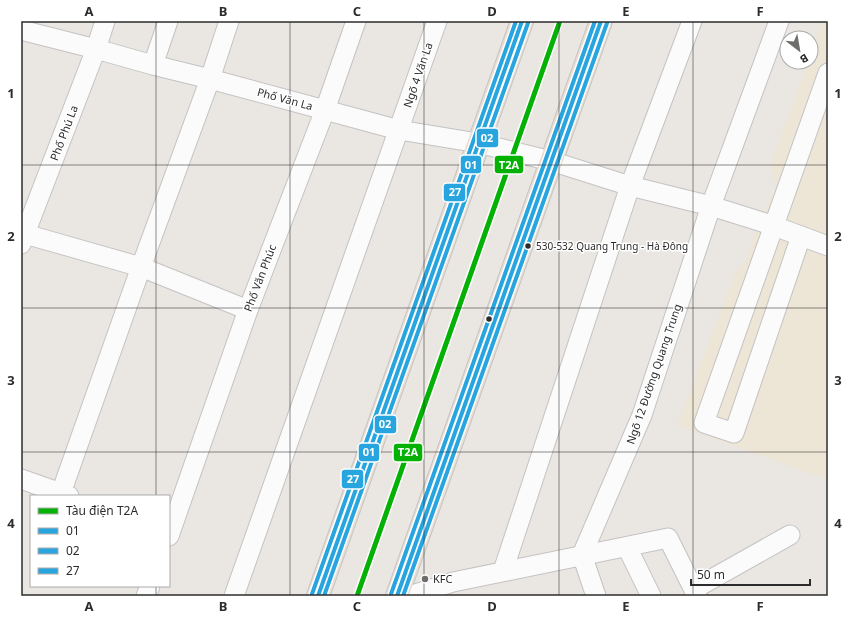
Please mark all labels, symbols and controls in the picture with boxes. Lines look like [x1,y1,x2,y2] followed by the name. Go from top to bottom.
[85,2,94,20] text: A
[219,2,227,20] text: B
[353,2,361,20] text: C
[487,2,497,20] text: D
[622,2,630,20] text: E
[756,2,764,20] text: F
[779,30,819,70] north arrow
[399,40,436,109] street label: Ngõ 4 Văn La
[797,51,811,67] text: B
[7,84,15,102] text: 1
[256,84,315,113] street label: Phố Văn La
[834,84,842,102] text: 1
[46,103,81,163] street label: Phố Phú La
[476,128,499,148] line badge: 02
[481,130,493,145] text: 02
[460,155,482,174] line badge: 01
[494,155,524,174] line badge: T2A
[465,157,477,172] text: 01
[499,157,520,172] text: T2A
[443,183,466,202] line badge: 27
[449,184,461,199] text: 27
[7,227,15,245] text: 2
[834,227,842,245] text: 2
[536,239,688,253] place label: 530-532 Quang Trung - Hà Đông
[523,241,533,251] marker: 530-532 Quang Trung - Hà Đông
[240,242,279,314] street label: Phố Văn Phúc
[622,302,685,446] street label: Ngõ 12 Đường Quang Trung
[484,314,494,324] unlabelled marker
[7,371,15,389] text: 3
[834,371,842,389] text: 3
[374,415,397,434] line badge: 02
[379,416,391,431] text: 02
[358,443,380,462] line badge: 01
[393,443,423,462] line badge: T2A
[363,444,375,459] text: 01
[398,444,419,459] text: T2A
[341,469,364,489] line badge: 27
[347,471,359,486] text: 27
[30,495,170,587] legend
[66,502,138,519] text: Tàu điện T2A
[7,514,15,532] text: 4
[834,514,842,532] text: 4
[66,522,80,539] text: 01
[66,542,80,559] text: 02
[691,561,810,587] scale bar
[66,562,80,579] text: 27
[697,566,725,583] text: 50 m
[433,571,453,586] place label: KFC
[420,574,430,584] marker: KFC
[85,597,94,615] text: A
[219,597,227,615] text: B
[353,597,361,615] text: C
[487,597,497,615] text: D
[622,597,630,615] text: E
[756,597,764,615] text: F

